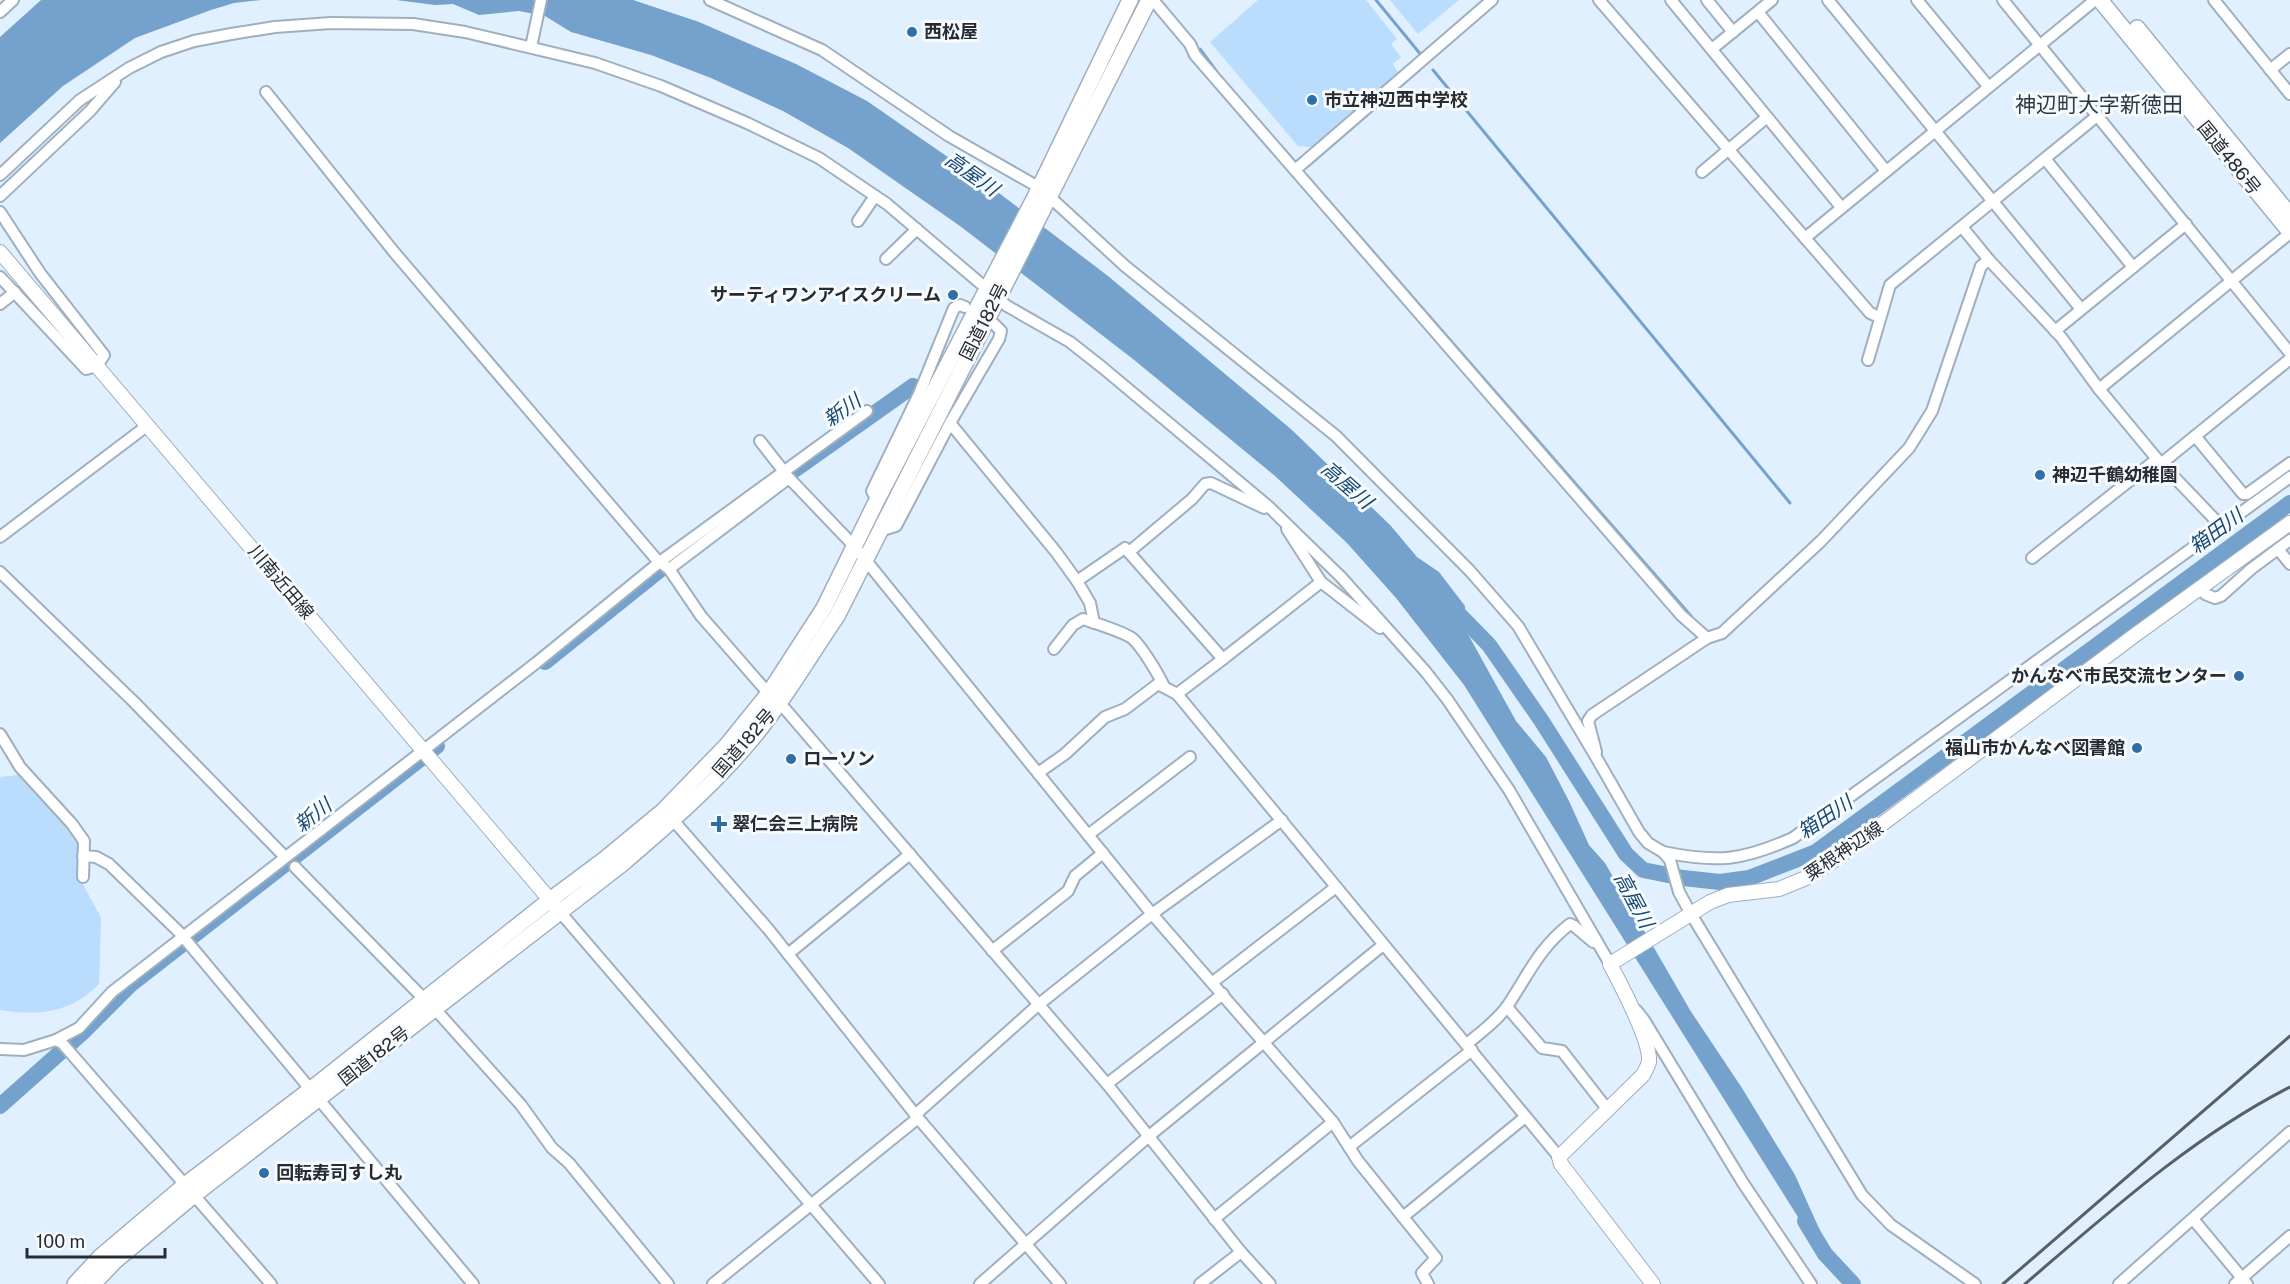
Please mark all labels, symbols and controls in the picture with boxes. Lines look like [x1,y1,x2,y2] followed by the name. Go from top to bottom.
[924,21,978,42] place label: 西松屋
[905,25,919,39] marker: 西松屋
[1324,89,1468,110] place label: 市立神辺西中学校
[2015,92,2183,117] district label: 神辺町大字新徳田
[1305,93,1319,107] marker: 市立神辺西中学校
[2194,117,2265,199] street label: 国道486号
[941,147,1005,202] water label: 高屋川
[955,280,1012,364] street label: 国道182号
[710,284,941,305] place label: サーティワンアイスクリーム
[946,288,960,302] marker: サーティワンアイスクリーム
[819,388,867,431] water label: 新川
[1316,456,1379,515] water label: 高屋川
[2052,464,2178,485] place label: 神辺千鶴幼稚園
[2033,468,2047,482] marker: 神辺千鶴幼稚園
[2185,502,2249,558] water label: 箱田川
[244,540,318,623] street label: 川南近田線
[2011,665,2227,686] place label: かんなべ市民交流センター
[2232,669,2246,683] marker: かんなべ市民交流センター
[708,704,779,781] street label: 国道182号
[1945,737,2125,758] place label: 福山市かんなべ図書館
[2130,741,2144,755] marker: 福山市かんなべ図書館
[803,748,875,769] place label: ローソン
[784,752,798,766] marker: ローソン
[1793,789,1858,844] water label: 箱田川
[290,792,338,837] water label: 新川
[732,813,858,834] place label: 翠仁会三上病院
[710,815,728,833] marker: 翠仁会三上病院
[1801,817,1887,884] street label: 粟根神辺線
[1609,868,1660,934] water label: 高屋川
[334,1022,413,1090] street label: 国道182号
[276,1162,402,1183] place label: 回転寿司すし丸
[257,1166,271,1180] marker: 回転寿司すし丸
[27,1221,165,1259] scale bar
[36,1231,85,1252] text: 100 m

